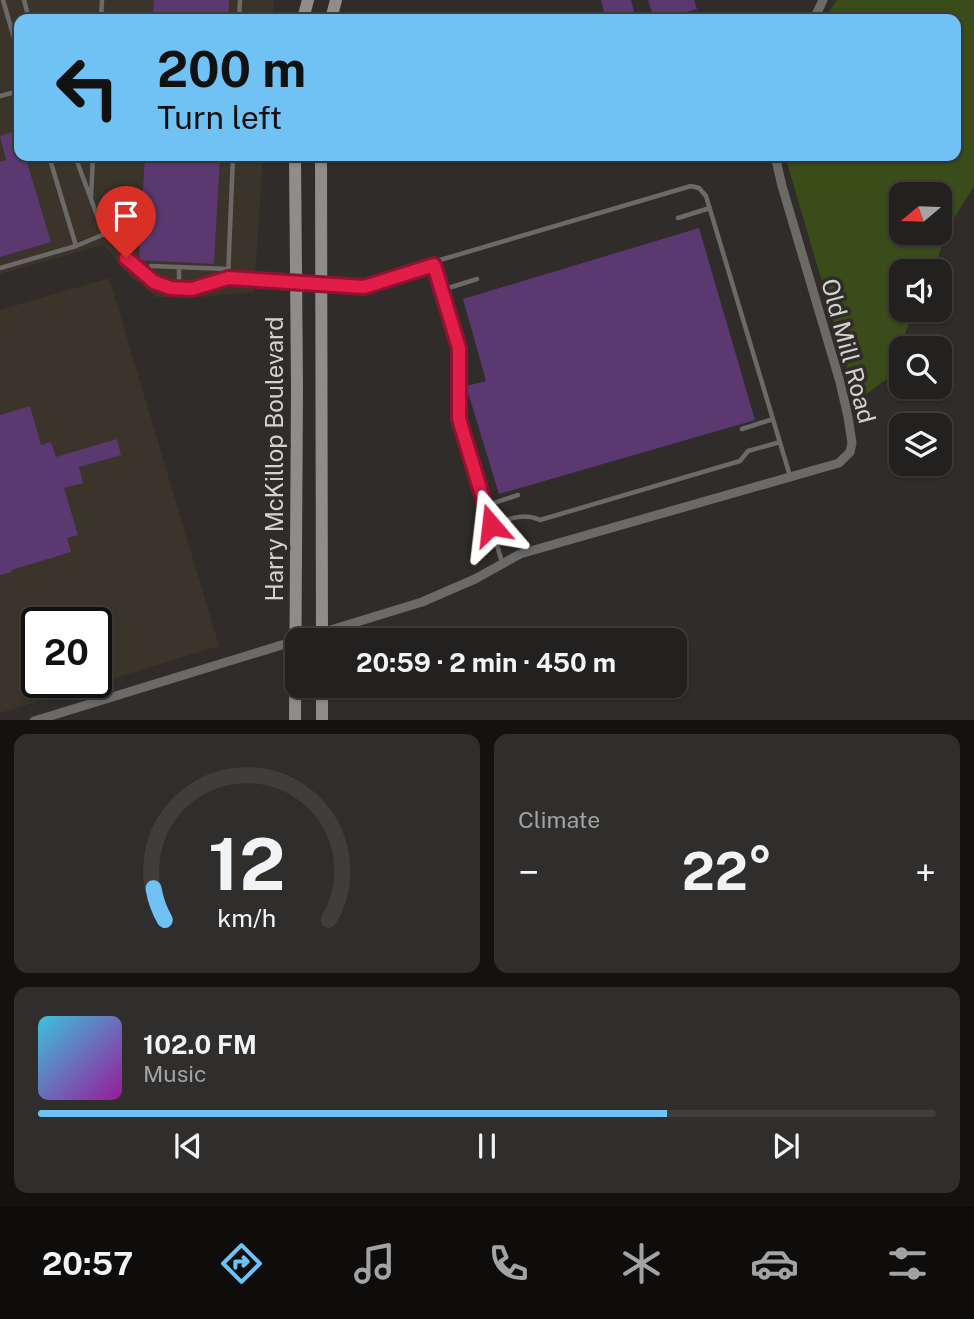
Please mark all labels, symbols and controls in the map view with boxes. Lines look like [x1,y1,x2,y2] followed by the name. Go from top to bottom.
[157,40,306,98] text: 200 m
[42,42,133,133] icon: left
[157,99,282,136] text: Turn left
[889,182,952,245] north arrow
[889,182,952,476] map controls
[96,186,156,258] pin
[107,197,145,235] icon: arrive
[889,259,952,322] button: sound
[816,275,882,426] street label: Old Mill Road
[260,316,288,602] street label: Harry McKillop Boulevard
[889,336,952,399] button: search
[889,413,952,476] button: layers
[454,488,528,562] position arrow
[21,607,112,698] speed limit sign: 20
[356,647,616,678] text: 20:59 · 2 min · 450 m
[518,806,600,833] text: Climate
[208,821,286,906] text: 12
[682,841,772,902] text: 22°
[518,850,539,895] text: −
[915,850,936,895] text: +
[218,902,276,932] text: km/h
[143,1029,257,1060] text: 102.0 FM
[143,1060,207,1087] text: Music
[169,1127,207,1165] icon: previous
[468,1127,506,1165] icon: pause
[767,1127,805,1165] icon: next
[217,1239,266,1288] icon: directions
[350,1239,399,1288] icon: music
[484,1239,533,1288] icon: phone
[617,1239,666,1288] icon: climate
[750,1239,799,1288] icon: car
[883,1239,932,1288] icon: filters
[42,1245,133,1282] text: 20:57

